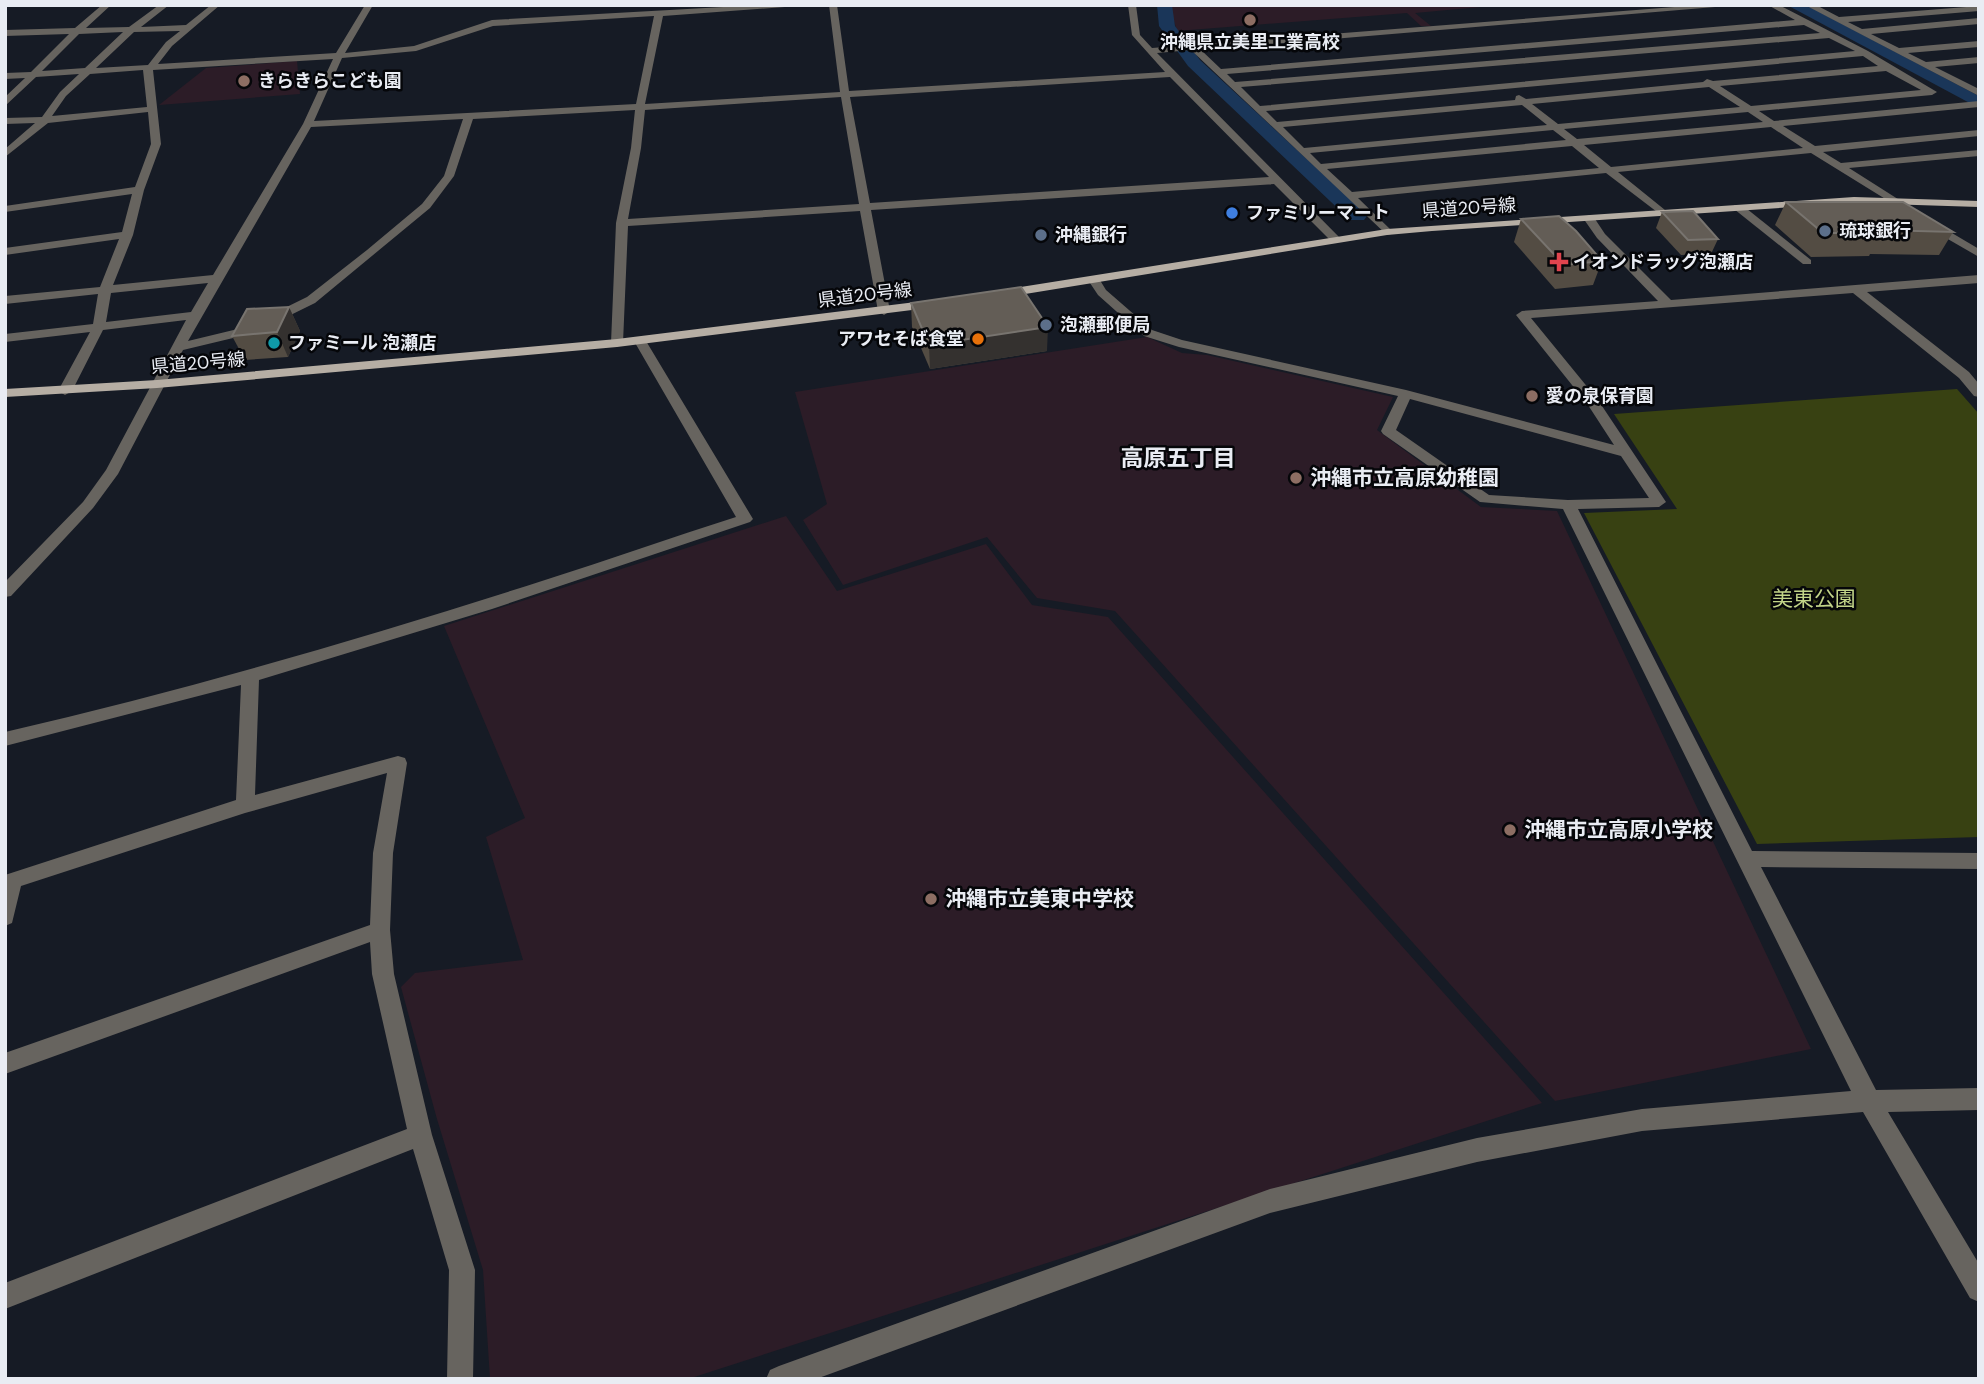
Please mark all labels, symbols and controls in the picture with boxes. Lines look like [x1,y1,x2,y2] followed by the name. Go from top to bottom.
[1242,12,1258,28] marker: 沖縄県立美里工業高校
[1160,30,1340,54] place label: 沖縄県立美里工業高校
[258,69,402,93] place label: きらきらこども園
[236,73,252,89] marker: きらきらこども園
[1421,193,1517,223] street label: 県道20号線
[1246,201,1390,225] place label: ファミリーマート
[1224,205,1240,221] marker: ファミリーマート
[1839,219,1911,243] place label: 琉球銀行
[1055,223,1127,247] place label: 沖縄銀行
[1817,223,1833,239] marker: 琉球銀行
[1033,227,1049,243] marker: 沖縄銀行
[1573,250,1753,274] place label: イオンドラッグ泡瀬店
[1551,254,1567,270] marker: イオンドラッグ泡瀬店
[817,277,913,313] street label: 県道20号線
[1060,313,1150,337] place label: 泡瀬郵便局
[1038,317,1054,333] marker: 泡瀬郵便局
[838,327,964,351] place label: アワセそば食堂
[288,331,436,355] place label: ファミール 泡瀬店
[970,331,986,347] marker: アワセそば食堂
[266,335,282,351] marker: ファミール 泡瀬店
[150,347,246,379] street label: 県道20号線
[1546,384,1654,408] place label: 愛の泉保育園
[1524,388,1540,404] marker: 愛の泉保育園
[1121,443,1236,473] district label: 高原五丁目
[1310,464,1499,492] place label: 沖縄市立高原幼稚園
[1288,470,1304,486] marker: 沖縄市立高原幼稚園
[1772,585,1856,613] park label: 美東公園
[1524,816,1713,844] place label: 沖縄市立高原小学校
[1502,822,1518,838] marker: 沖縄市立高原小学校
[945,885,1134,913] place label: 沖縄市立美東中学校
[923,891,939,907] marker: 沖縄市立美東中学校

